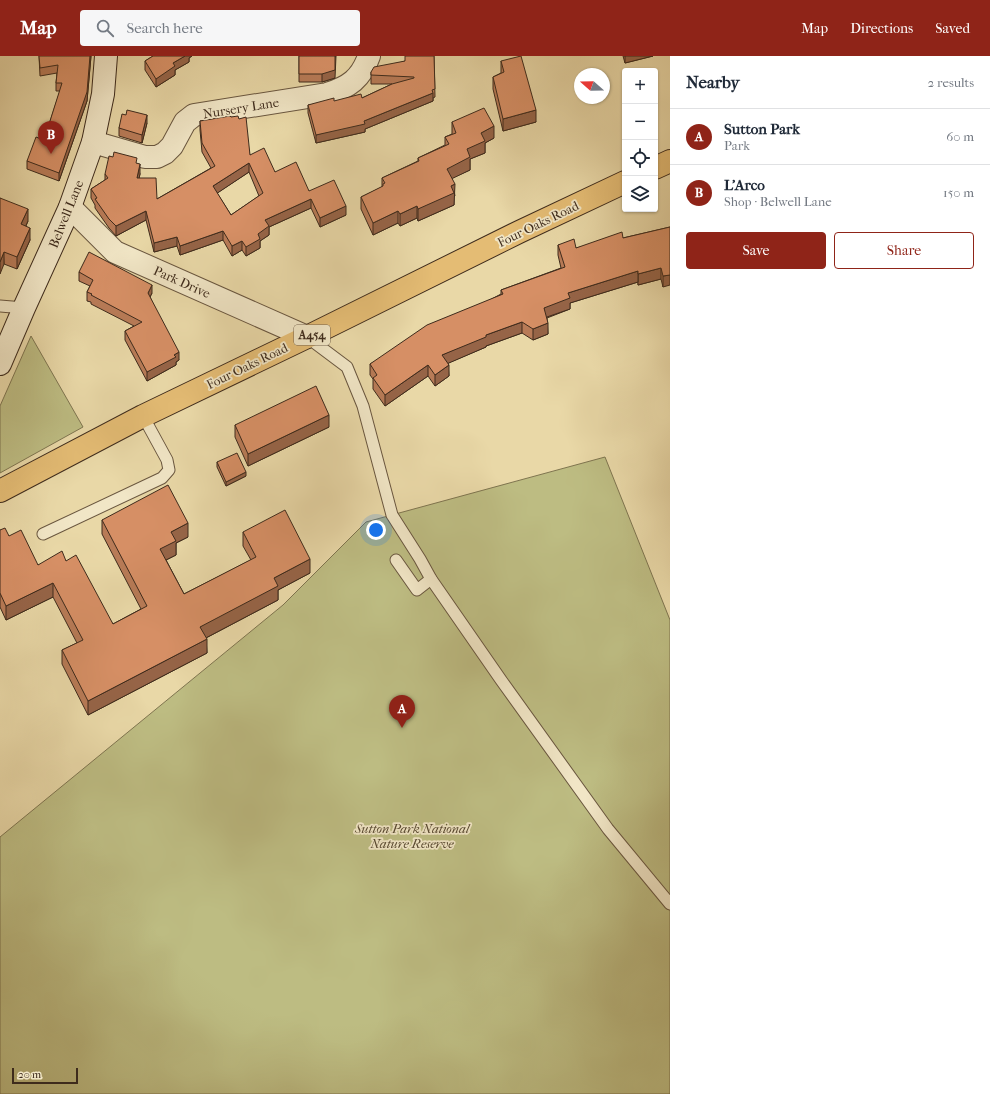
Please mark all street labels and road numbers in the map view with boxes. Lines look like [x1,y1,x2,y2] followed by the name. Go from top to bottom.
[202,94,281,121] street label: Nursery Lane
[46,177,87,250] street label: Belwell Lane
[495,197,582,250] street label: Four Oaks Road
[151,263,213,301] street label: Park Drive
[294,325,330,345] road number: A454
[204,339,291,392] street label: Four Oaks Road

